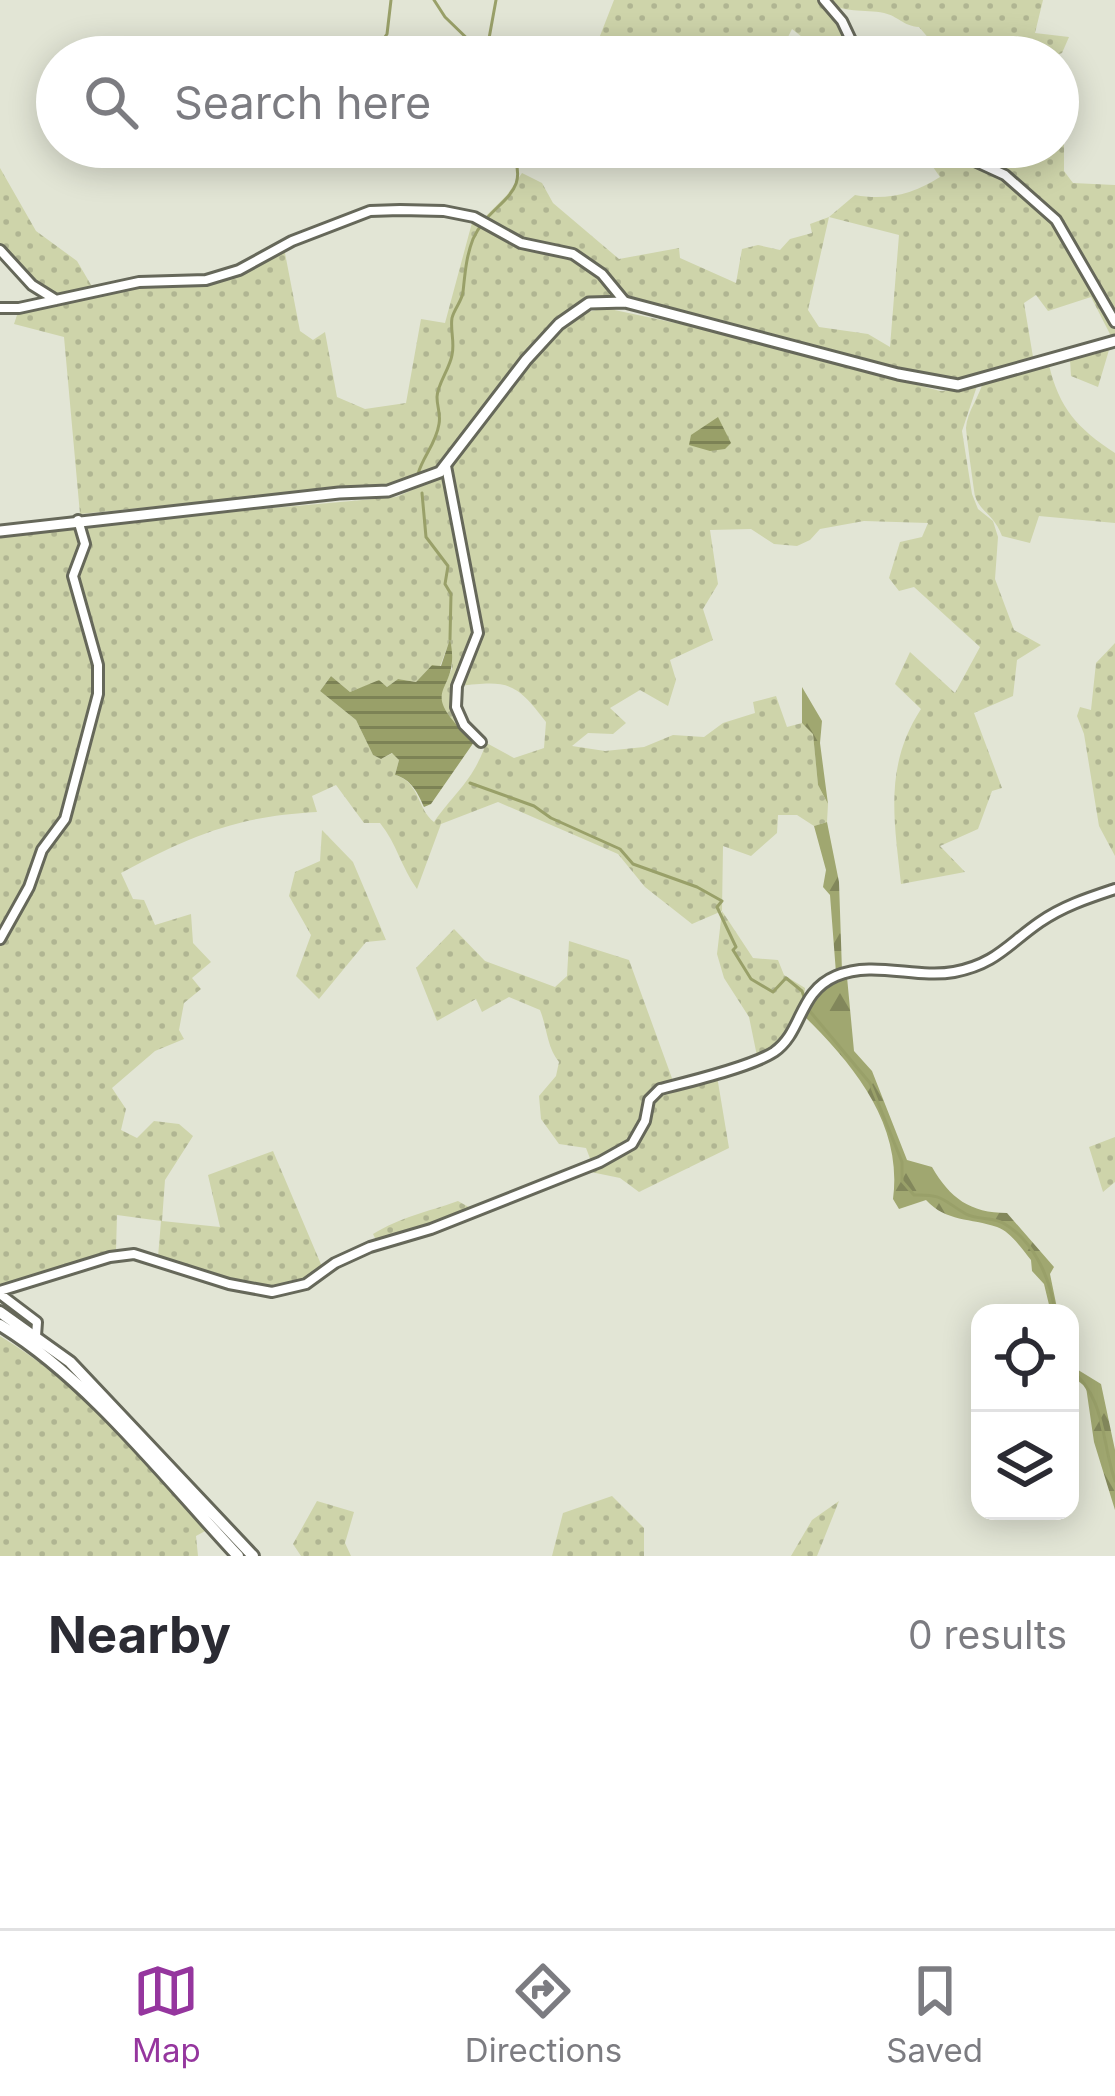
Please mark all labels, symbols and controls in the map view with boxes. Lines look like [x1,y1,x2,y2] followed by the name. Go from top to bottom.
[36,36,1079,168] search box
[78,69,144,135] icon: search
[174,75,431,130] text: Search here
[971,1304,1079,1520] map controls
[971,1304,1079,1412] button: locate
[971,1412,1079,1520] button: layers
[48,1604,231,1665] text: Nearby
[908,1611,1067,1658] text: 0 results
[132,1958,201,2070] tab: Map
[465,1958,622,2070] tab: Directions
[886,1958,983,2070] tab: Saved

